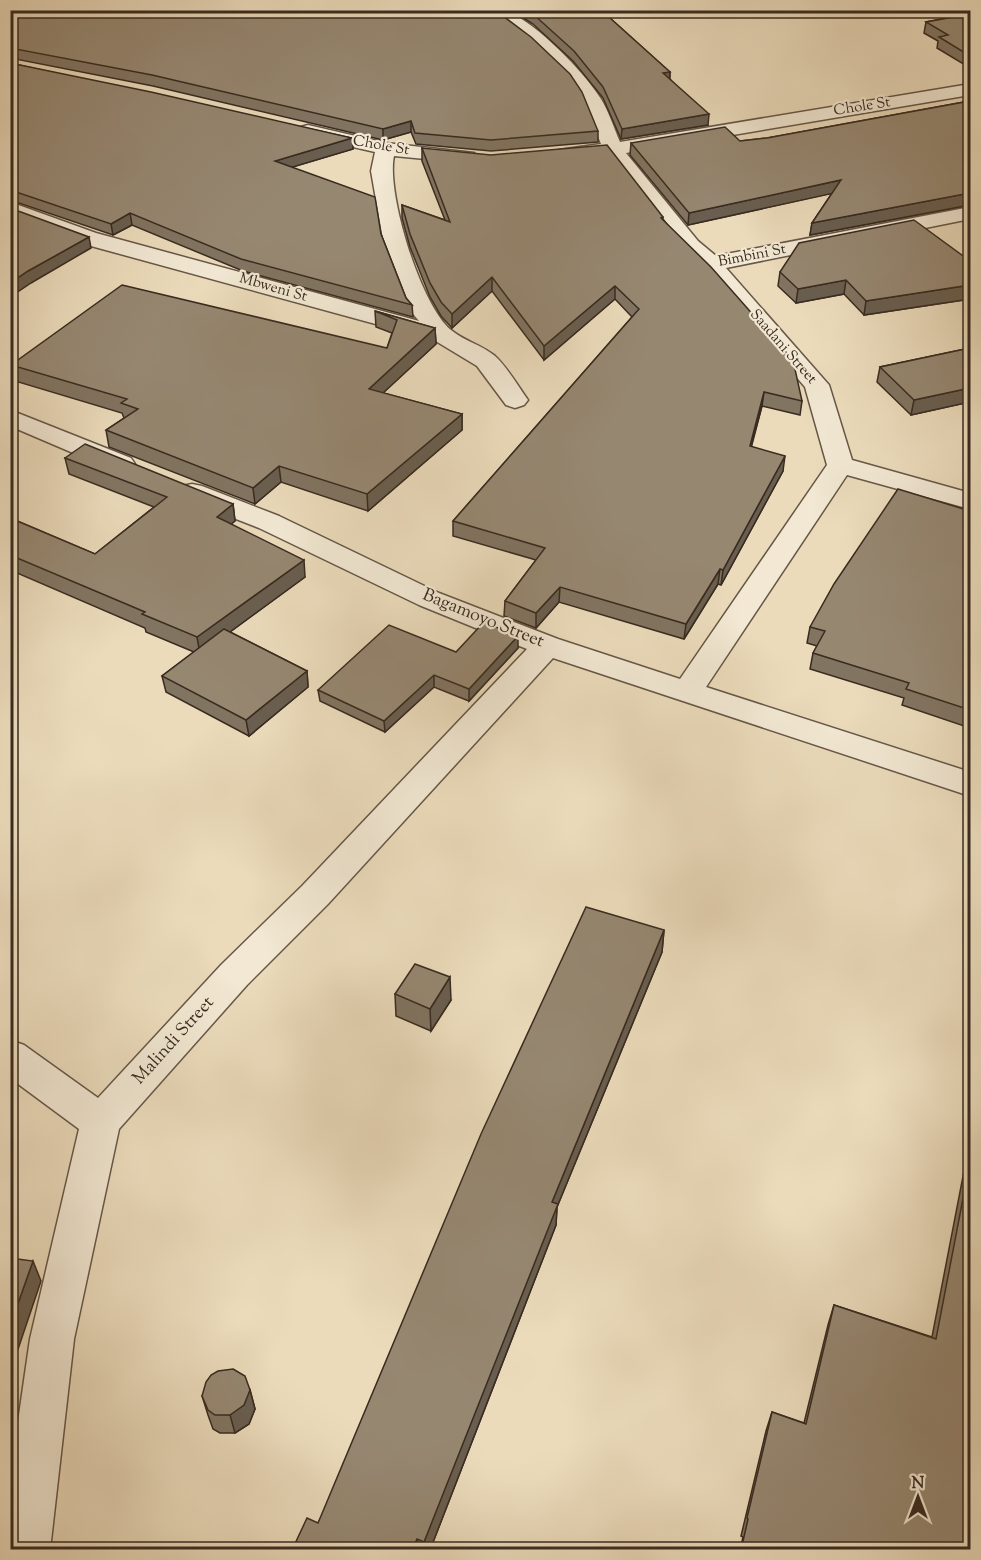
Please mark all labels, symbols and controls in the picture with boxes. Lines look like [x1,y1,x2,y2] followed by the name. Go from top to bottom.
[832,92,892,122] street label: Chole St
[351,131,411,161] street label: Chole St
[716,239,788,273] street label: Bimbini St
[236,268,310,308] street label: Mbweni St
[745,305,821,389] street label: Saadani Street
[418,583,548,655] street label: Bagamoyo Street
[127,991,221,1091] street label: Malindi Street
[888,1467,948,1527] north arrow
[912,1473,925,1496] text: N

